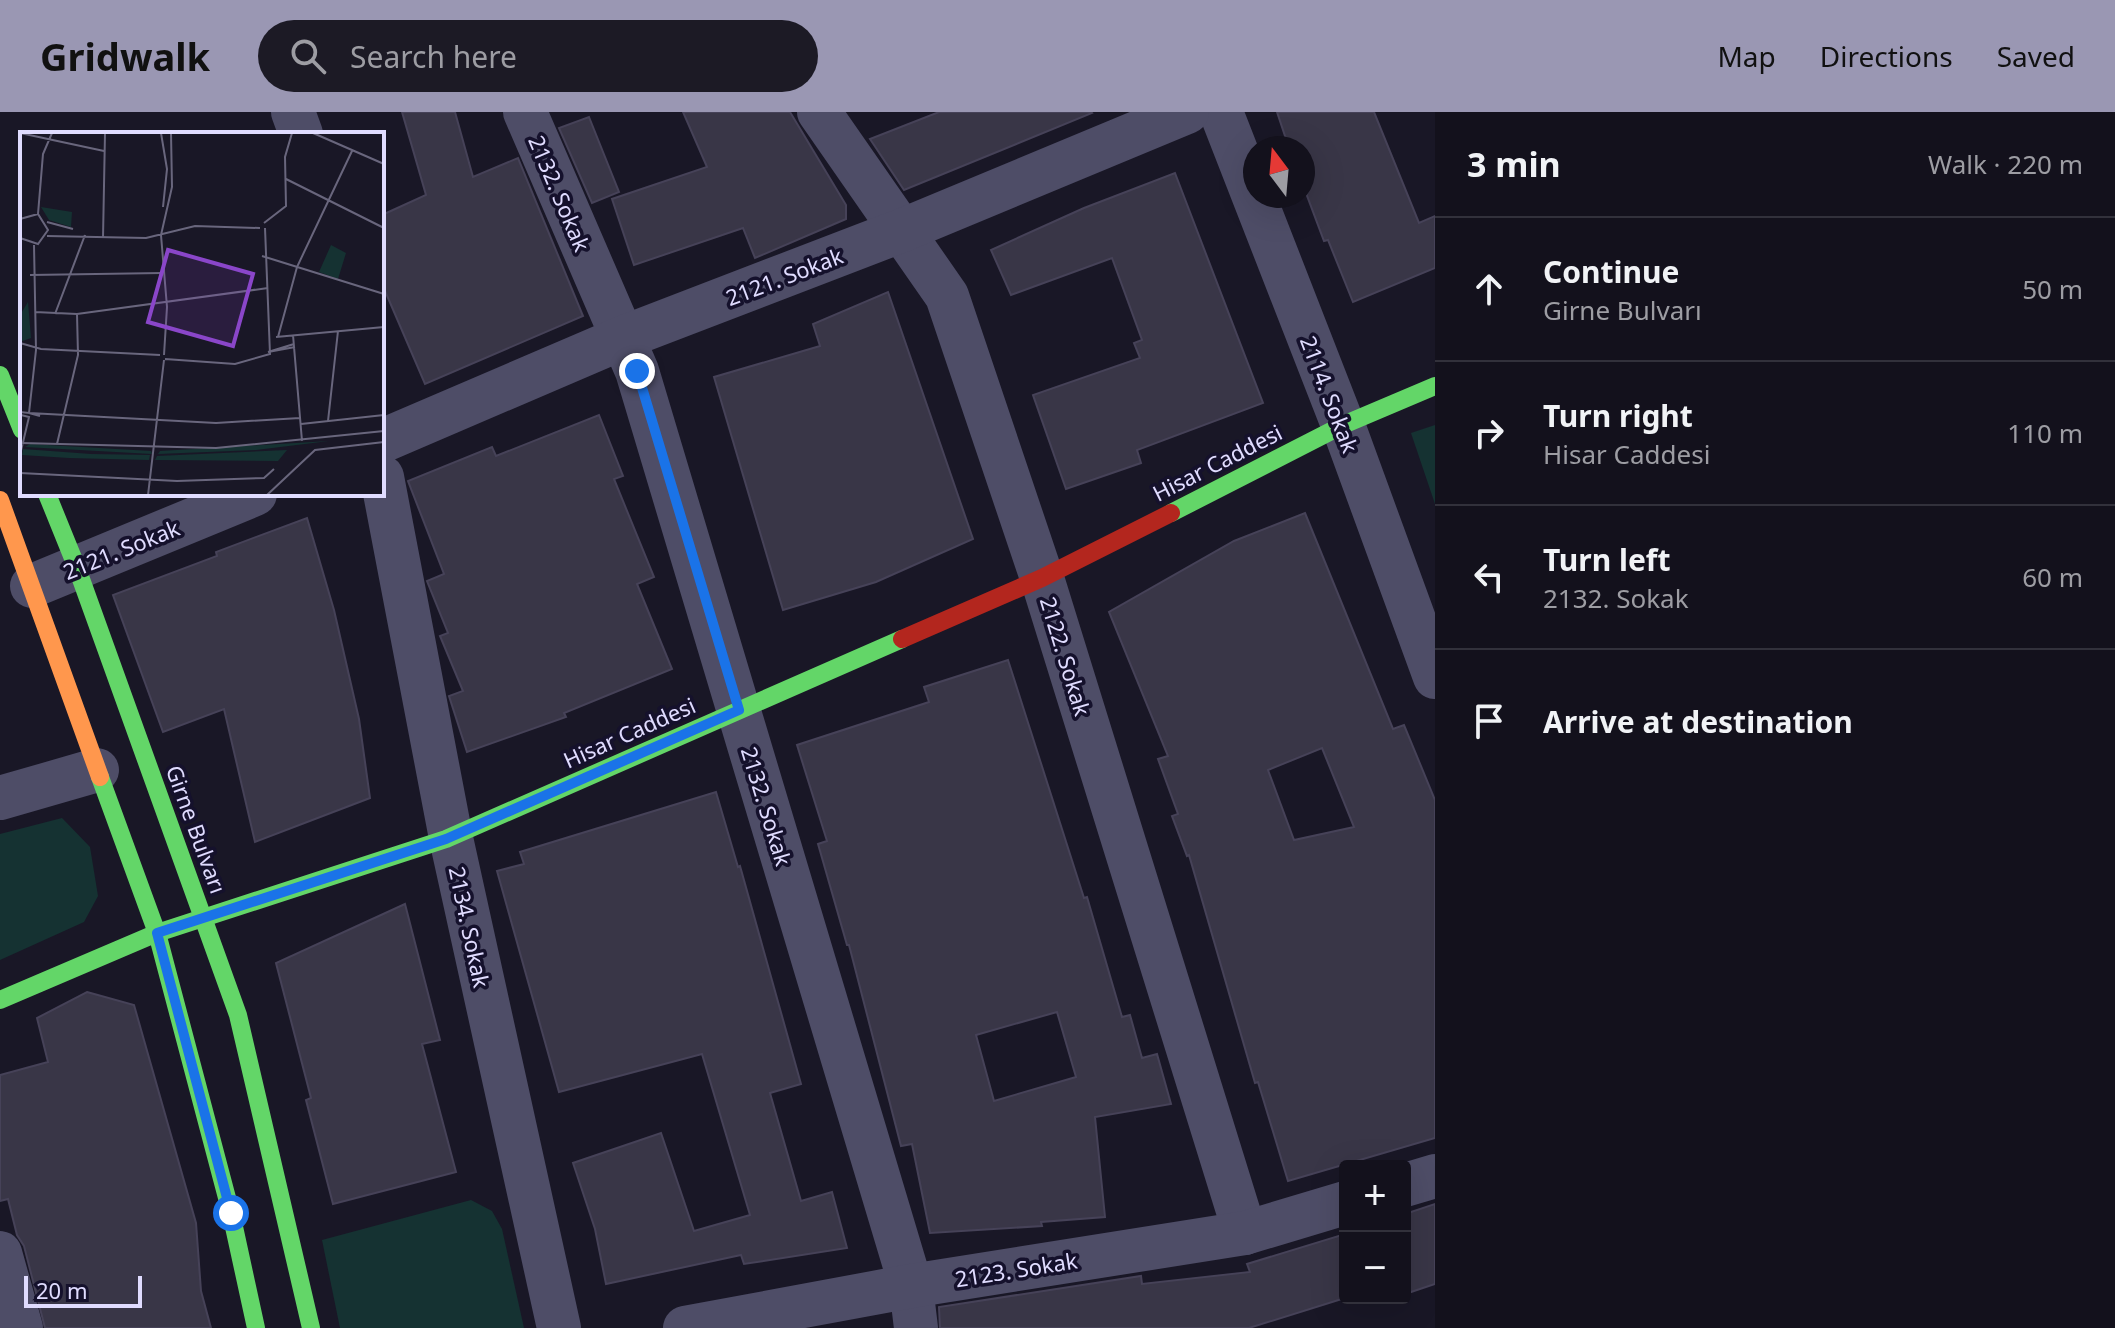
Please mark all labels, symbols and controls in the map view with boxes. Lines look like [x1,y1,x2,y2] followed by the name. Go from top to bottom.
[258,20,818,92] search box
[40,30,210,82] text: Gridwalk
[286,34,330,78] icon: search
[350,36,517,77] text: Search here
[1717,37,1776,75] text: Map
[1820,37,1953,75] text: Directions
[1997,37,2075,75] text: Saved
[522,130,598,256] street label: 2132. Sokak
[20,132,384,496] inset map
[1243,136,1315,208] north arrow
[1467,141,1561,187] text: 3 min
[1928,146,2083,182] text: Walk · 220 m
[721,240,847,312] street label: 2121. Sokak
[1543,251,1679,292] text: Continue
[1467,267,1511,311] icon: ahead
[2022,271,2083,307] text: 50 m
[1543,292,1702,328] text: Girne Bulvarı
[1294,331,1366,457] street label: 2114. Sokak
[619,353,655,389] route end
[1543,395,1693,436] text: Turn right
[1467,411,1511,455] icon: right
[2007,415,2083,451] text: 110 m
[1147,416,1287,508] street label: Hisar Caddesi
[1543,436,1710,472] text: Hisar Caddesi
[58,512,184,586] street label: 2121. Sokak
[1543,539,1671,580] text: Turn left
[1467,555,1511,599] icon: left
[2022,559,2083,595] text: 60 m
[1543,580,1689,616] text: 2132. Sokak
[1034,593,1098,720] street label: 2122. Sokak
[558,690,700,774] street label: Hisar Caddesi
[1467,699,1511,743] icon: arrive
[1543,701,1853,742] text: Arrive at destination
[735,743,799,870] street label: 2132. Sokak
[160,761,234,897] street label: Girne Bulvarı
[443,864,498,991] street label: 2134. Sokak
[1339,1160,1411,1304] map controls
[1339,1160,1411,1232] button: +
[213,1195,249,1231] route start
[1339,1232,1411,1304] button: −
[953,1245,1079,1293] street label: 2123. Sokak
[24,1272,142,1308] scale bar
[36,1275,87,1305] text: 20 m

